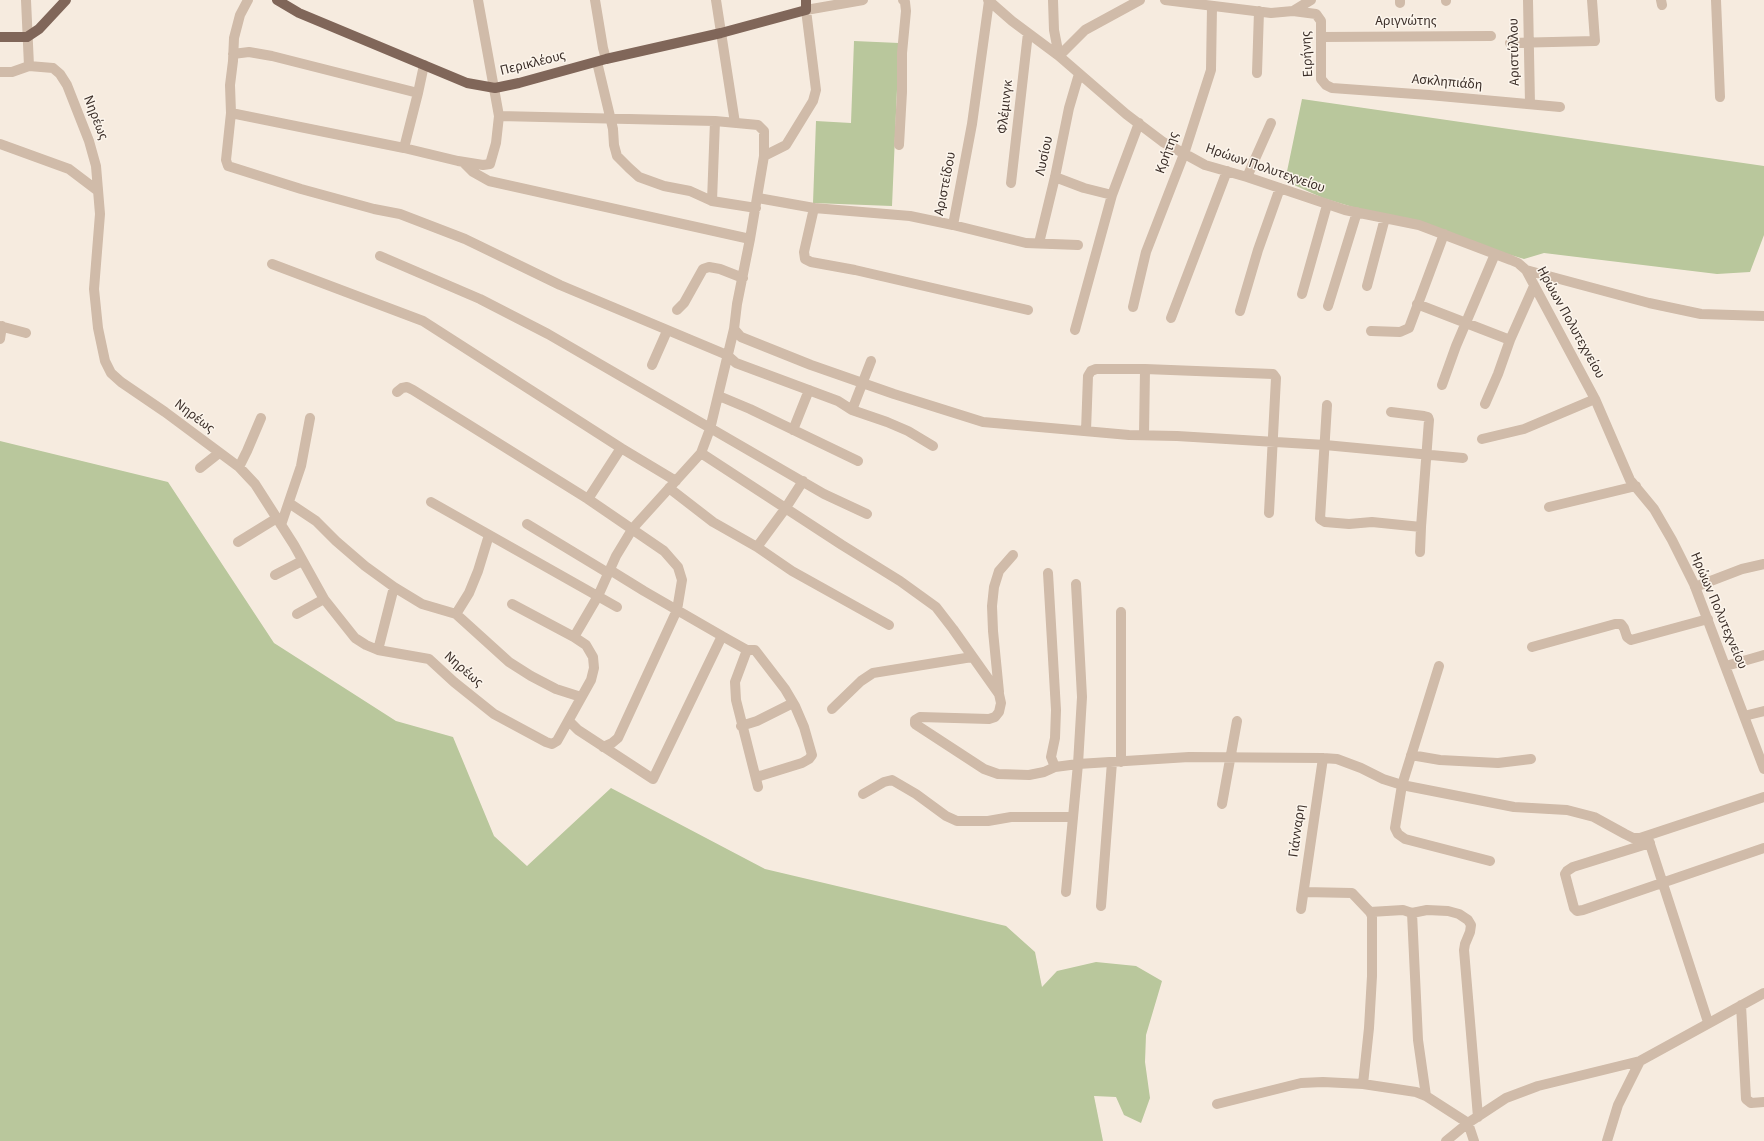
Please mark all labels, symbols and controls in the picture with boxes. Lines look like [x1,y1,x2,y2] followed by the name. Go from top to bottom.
[1375,14,1437,30] street label: Αριγνώτης
[1506,18,1524,86] street label: Αριστύλλου
[1298,30,1318,78] street label: Ειρήνης
[499,48,567,80] street label: Περικλέους
[1411,72,1483,94] street label: Ασκληπιάδη
[995,79,1017,135] street label: Φλέμινγκ
[79,93,111,143] street label: Νηρέως
[1153,130,1183,176] street label: Κρήτης
[1033,135,1057,177] street label: Λυσίου
[1203,141,1327,197] street label: Ηρώων Πολυτεχνείου
[932,151,960,217] street label: Αριστείδου
[1532,264,1608,382] street label: Ηρώων Πολυτεχνείου
[170,396,218,438] street label: Νηρέως
[1686,550,1750,672] street label: Ηρώων Πολυτεχνείου
[440,648,486,692] street label: Νηρέως
[1286,803,1310,859] street label: Γιάνναρη

